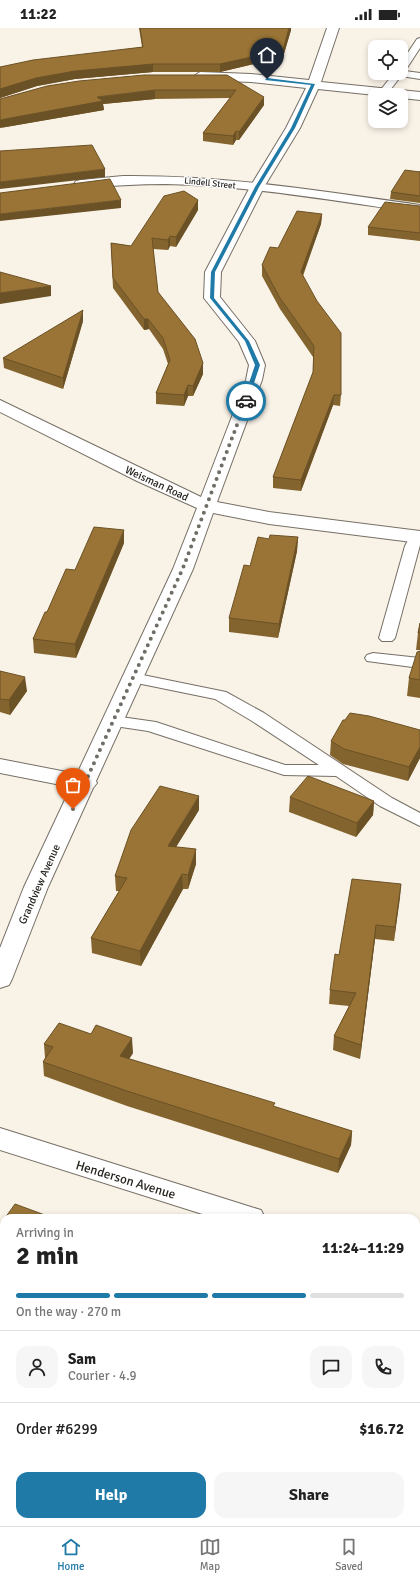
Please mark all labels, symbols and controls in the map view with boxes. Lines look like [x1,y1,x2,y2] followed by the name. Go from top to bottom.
[20,5,57,23] text: 11:22
[250,38,284,79] pin
[368,40,408,128] map controls
[368,40,408,80] button: locate
[256,44,278,66] icon: home
[368,88,408,128] button: layers
[184,175,236,192] street label: Lindell Street
[226,381,266,421] courier
[235,390,257,412] icon: car
[123,463,191,504] street label: Weisman Road
[56,768,90,809] pin
[62,774,84,796] icon: bag
[16,842,63,926] street label: Grandview Avenue
[74,1157,178,1203] street label: Henderson Avenue
[16,1225,74,1241] text: Arriving in
[322,1239,404,1257] text: 11:24–11:29
[16,1240,79,1272] text: 2 min
[16,1304,121,1320] text: On the way · 270 m
[16,1346,58,1388] button: person
[310,1346,352,1388] button: chat
[362,1346,404,1388] button: phone
[68,1350,96,1368] text: Sam
[68,1368,137,1384] text: Courier · 4.9
[16,1420,98,1438] text: Order #6299
[359,1420,404,1438] text: $16.72
[16,1472,206,1518] button: Help
[214,1472,404,1518] button: Share
[57,1536,85,1573] tab: Home
[199,1536,221,1573] tab: Map
[335,1536,363,1573] tab: Saved

